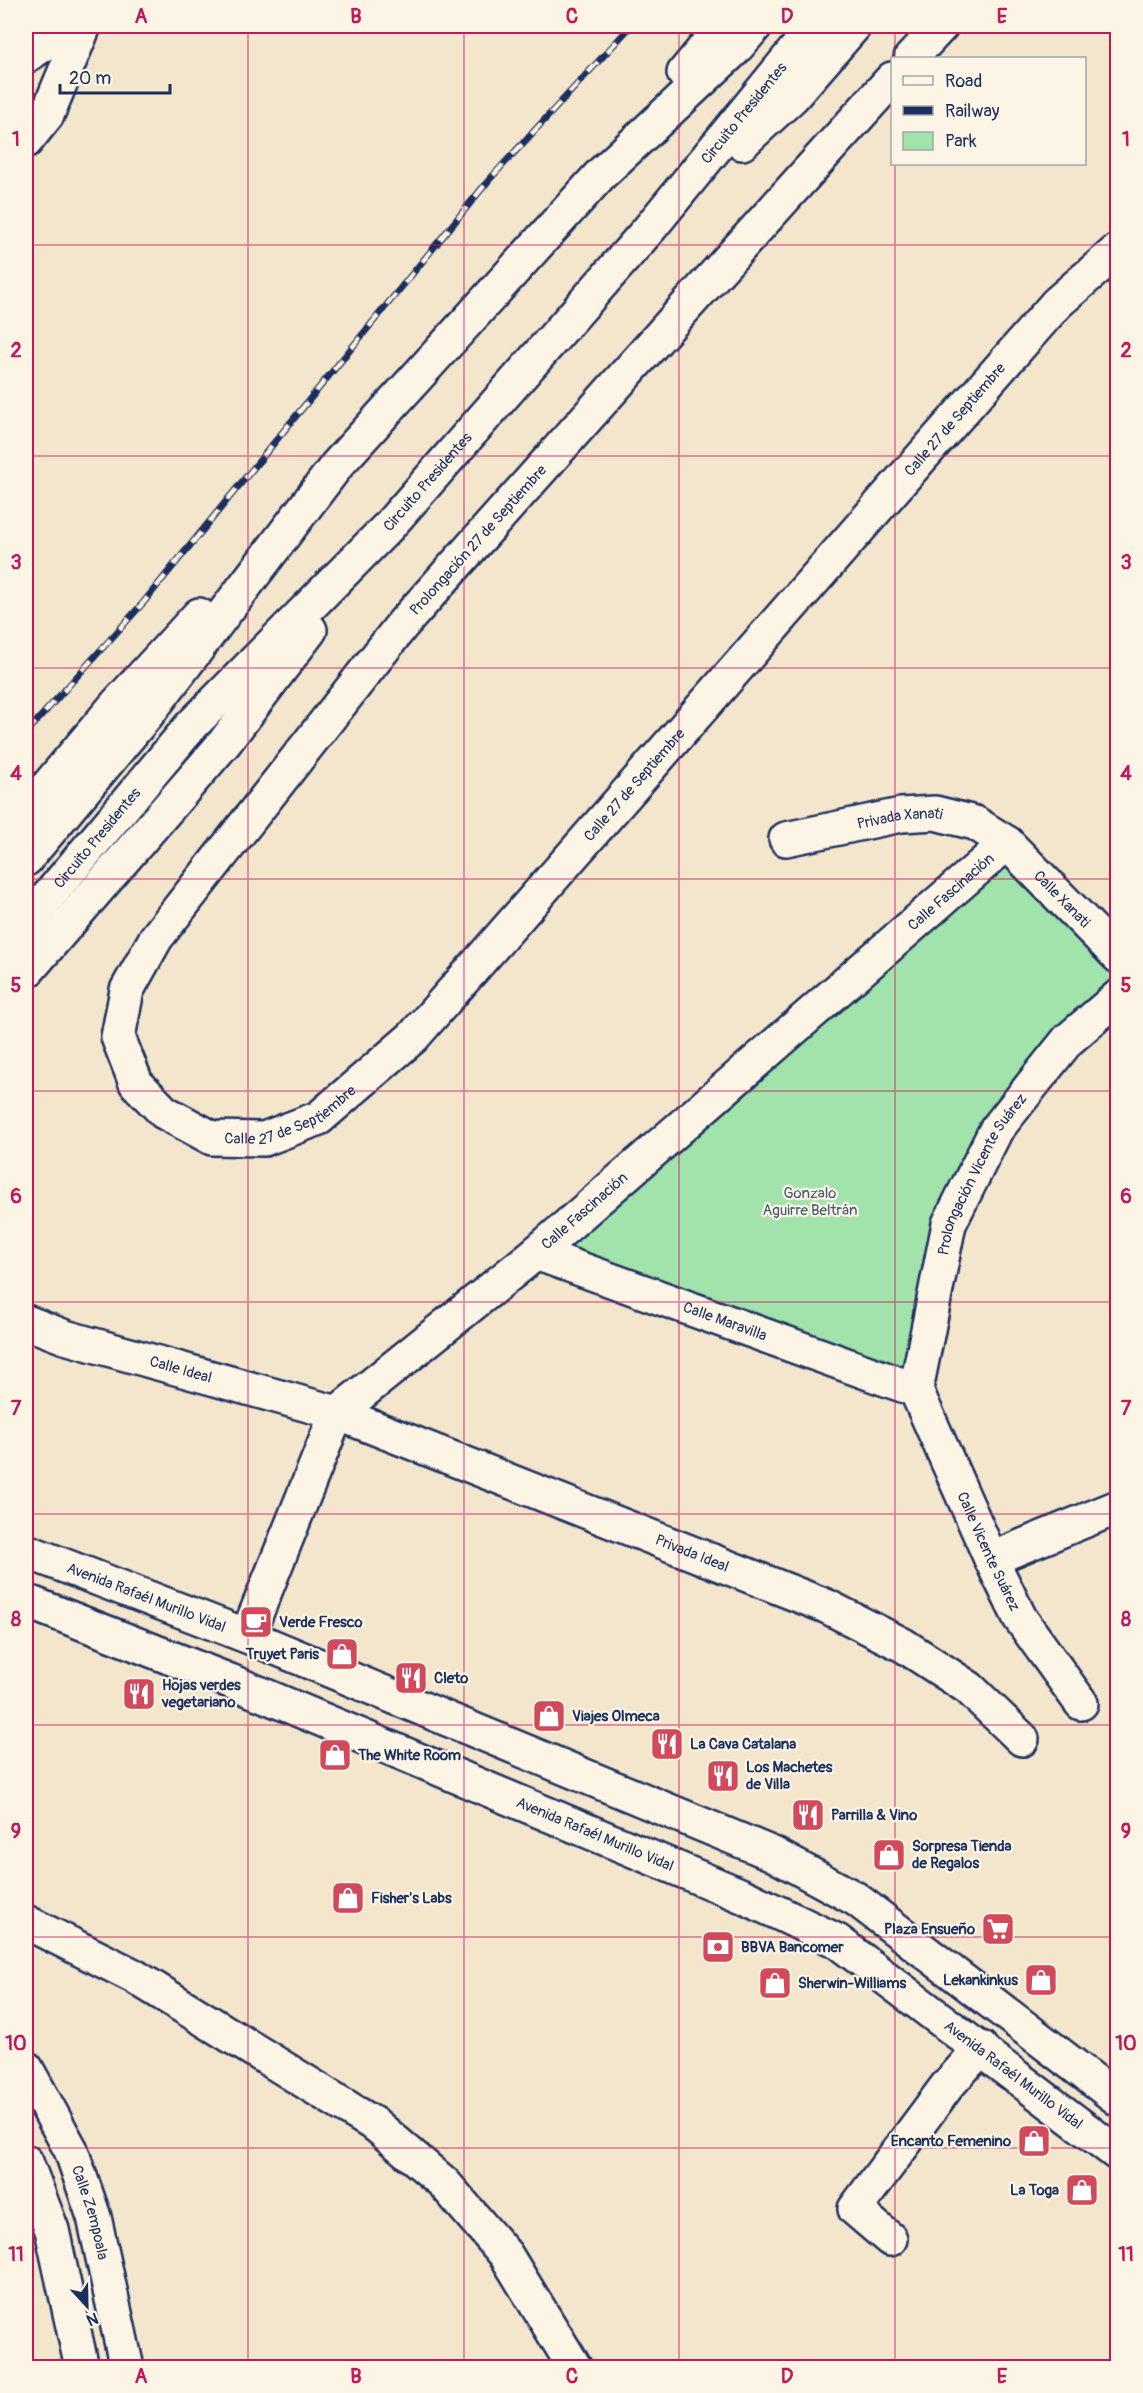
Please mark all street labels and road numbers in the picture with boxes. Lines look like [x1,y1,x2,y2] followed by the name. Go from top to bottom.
[697,59,792,168] street label: Circuito Presidentes
[901,359,1010,480] street label: Calle 27 de Septiembre
[379,429,477,536] street label: Circuito Presidentes
[406,461,551,619] street label: Prolongación 27 de Septiembre
[580,724,690,846] street label: Calle 27 de Septiembre
[50,784,145,892] street label: Circuito Presidentes
[855,804,945,834] street label: Privada Xanati
[904,849,998,935] street label: Calle Fascinación
[1029,867,1094,932] street label: Calle Xanati
[224,1081,361,1149] street label: Calle 27 de Septiembre
[934,1090,1031,1257] street label: Prolongación Vicente Suárez
[538,1168,632,1254] street label: Calle Fascinación
[680,1298,769,1345] street label: Calle Maravilla
[147,1352,214,1388] street label: Calle Ideal
[952,1489,1024,1614] street label: Calle Vicente Suárez
[652,1531,732,1577] street label: Privada Ideal
[64,1559,228,1637] street label: Avenida Rafaél Murillo Vidal
[513,1793,676,1876] street label: Avenida Rafaél Murillo Vidal
[940,2017,1086,2134] street label: Avenida Rafaél Murillo Vidal
[67,2163,112,2262] street label: Calle Zempoala

